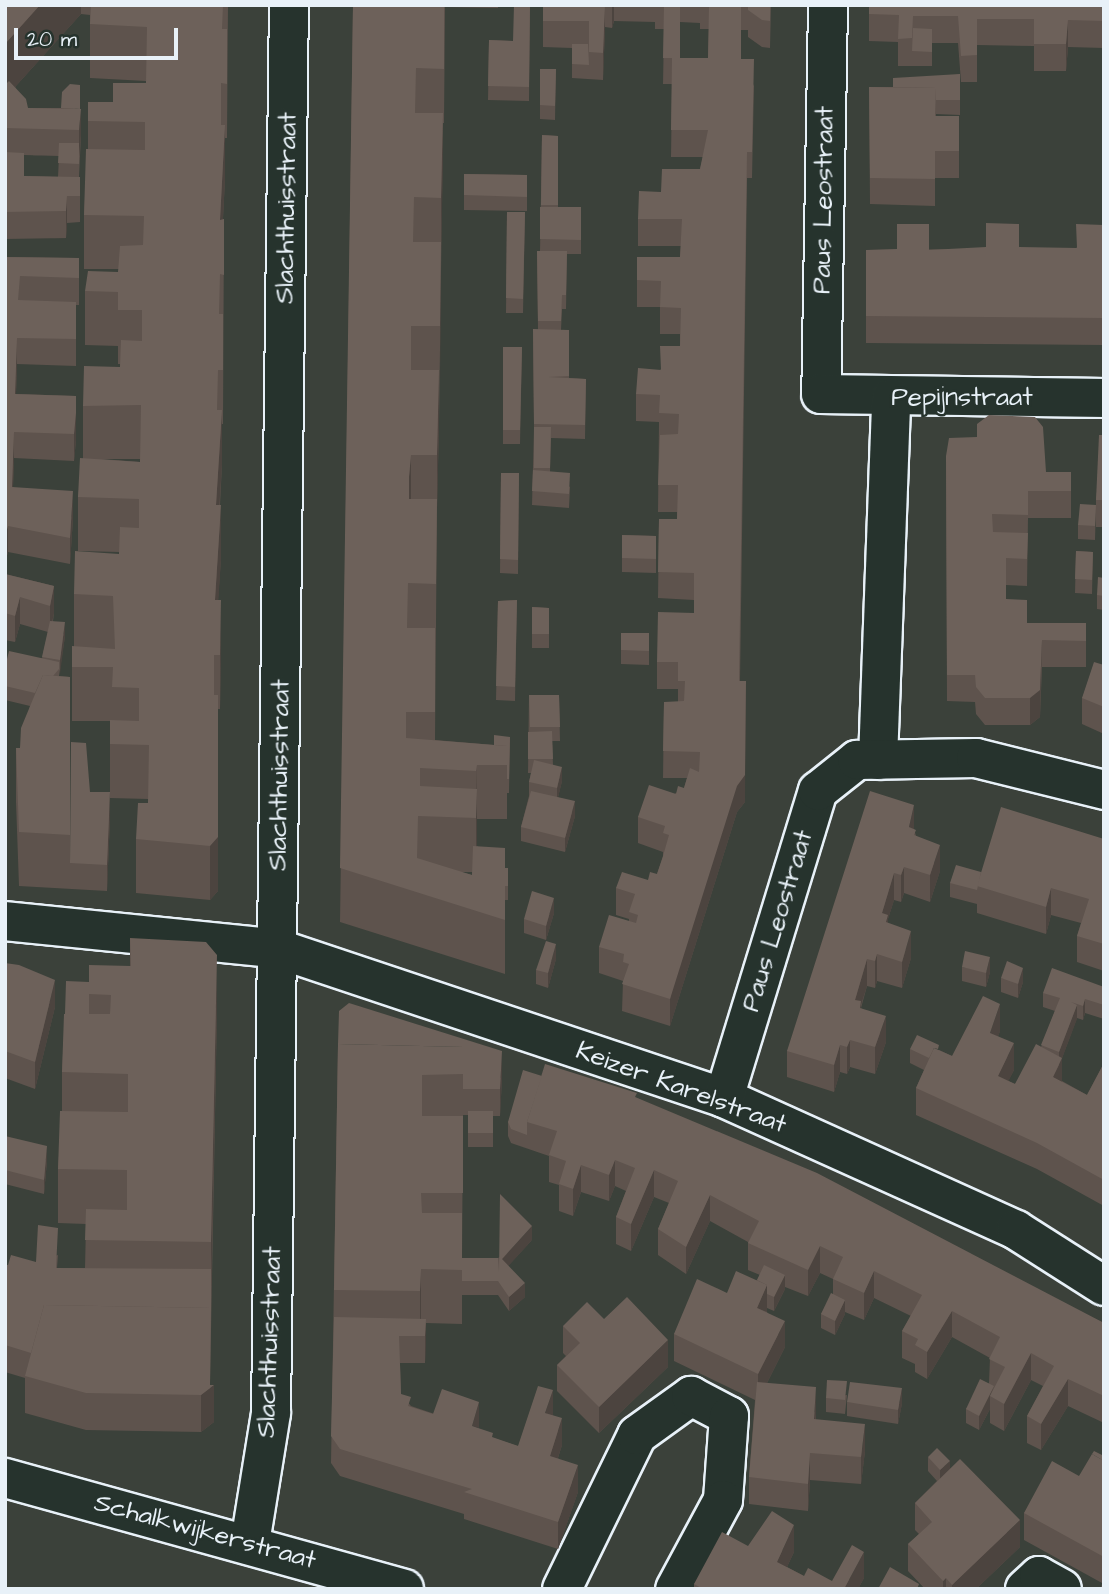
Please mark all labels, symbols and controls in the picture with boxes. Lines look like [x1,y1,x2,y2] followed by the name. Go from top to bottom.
[18,14,182,58] scale bar
[27,25,77,54] text: 20 m
[807,106,841,294] street label: Paus Leostraat
[270,112,304,304] street label: Slachthuisstraat
[891,382,1033,414] street label: Pepijnstraat
[263,679,297,871] street label: Slachthuisstraat
[736,827,820,1015] street label: Paus Leostraat
[571,1035,791,1141] street label: Keizer Karelstraat
[251,1246,289,1438] street label: Slachthuisstraat
[91,1487,319,1577] street label: Schalkwijkerstraat

